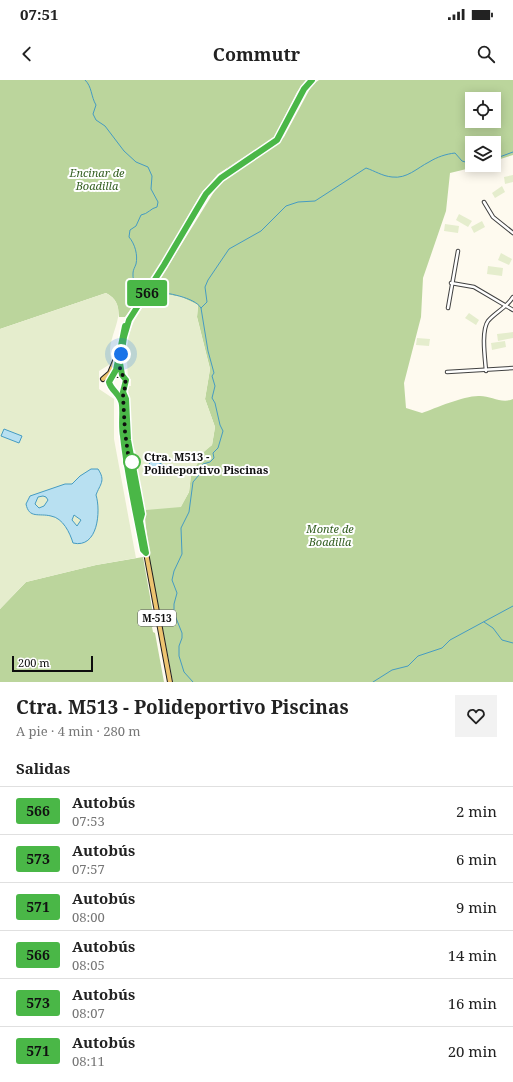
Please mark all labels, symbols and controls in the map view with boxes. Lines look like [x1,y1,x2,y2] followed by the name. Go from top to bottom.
[20,4,58,24] text: 07:51
[213,42,300,66] text: Commutr
[16,43,38,65] icon: back
[475,43,497,65] icon: search
[465,92,501,172] map controls
[465,92,501,128] button: locate
[465,136,501,172] button: layers
[69,165,125,193] park label: Encinar de Boadilla
[124,280,170,306] line badge: 566
[135,283,159,302] text: 566
[111,344,131,364] your location
[144,449,268,477] place label: Ctra. M513 - Polideportivo Piscinas
[123,453,141,471] marker: Ctra. M513 - Polideportivo Piscinas
[305,521,354,549] park label: Monte de Boadilla
[138,610,176,626] road number: M-513
[12,654,93,673] scale bar
[18,655,50,670] text: 200 m
[16,694,349,720] text: Ctra. M513 - Polideportivo Piscinas
[455,695,497,737] button: heart
[16,722,141,740] text: A pie · 4 min · 280 m
[16,758,70,778] text: Salidas
[72,792,135,812] text: Autobús
[26,801,50,820] text: 566
[456,801,497,821] text: 2 min
[72,812,105,830] text: 07:53
[72,840,135,860] text: Autobús
[26,849,50,868] text: 573
[456,849,497,869] text: 6 min
[72,860,105,878] text: 07:57
[72,888,135,908] text: Autobús
[26,897,50,916] text: 571
[456,897,497,917] text: 9 min
[72,908,105,926] text: 08:00
[72,936,135,956] text: Autobús
[26,945,50,964] text: 566
[448,945,497,965] text: 14 min
[72,956,105,974] text: 08:05
[72,984,135,1004] text: Autobús
[26,993,50,1012] text: 573
[448,993,497,1013] text: 16 min
[72,1004,105,1022] text: 08:07
[72,1032,135,1052] text: Autobús
[26,1041,50,1060] text: 571
[448,1041,497,1061] text: 20 min
[72,1052,105,1070] text: 08:11

